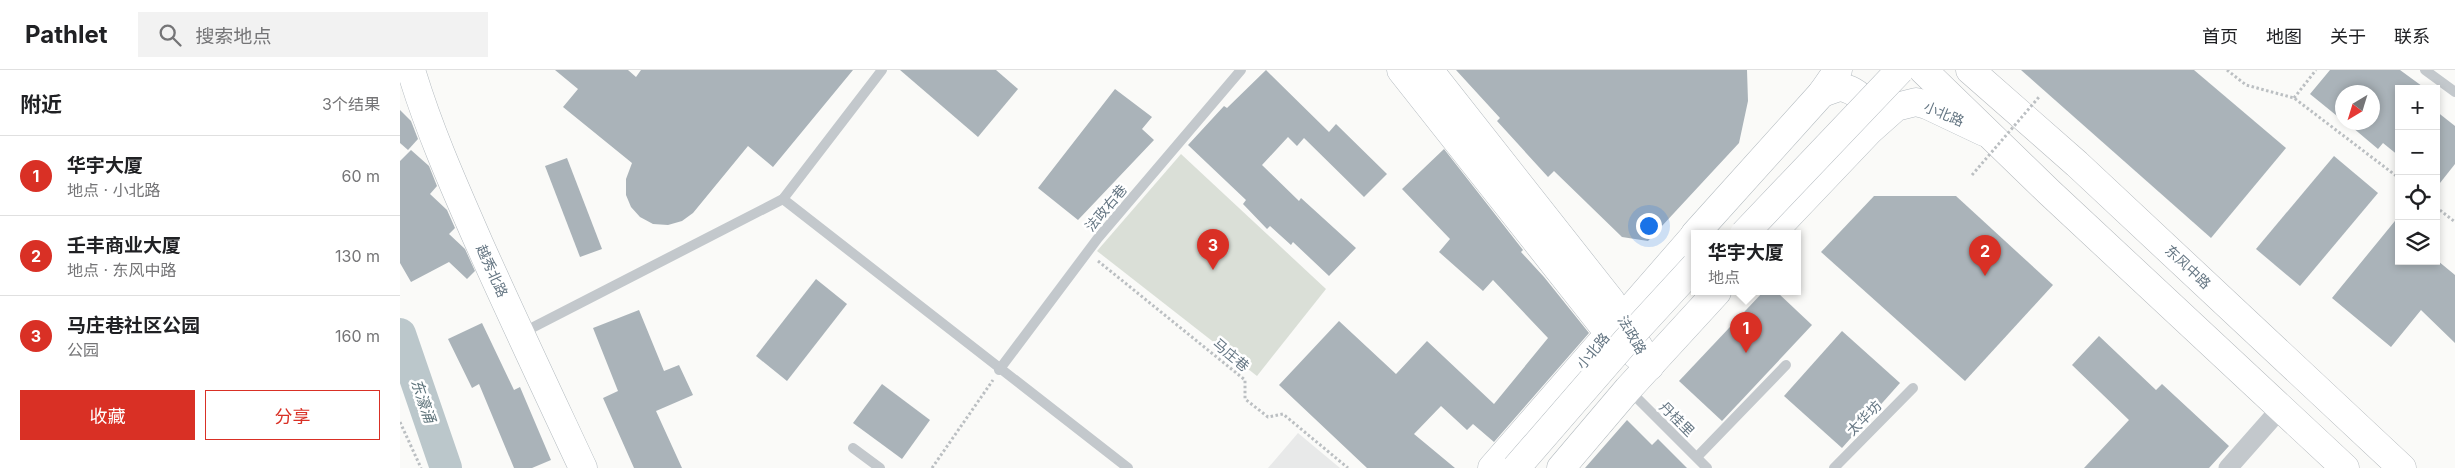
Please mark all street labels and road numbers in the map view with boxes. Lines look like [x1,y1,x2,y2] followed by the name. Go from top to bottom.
[1922,98,1967,130] street label: 小北路
[1081,181,1130,235] street label: 法政右巷
[2162,241,2215,292] street label: 东风中路
[473,242,512,300] street label: 越秀北路
[1615,312,1650,357] street label: 法政路
[1573,329,1613,372] street label: 小北路
[1210,335,1253,375] street label: 马庄巷
[1843,397,1885,439] street label: 太华坊
[1656,398,1698,440] street label: 丹桂里

